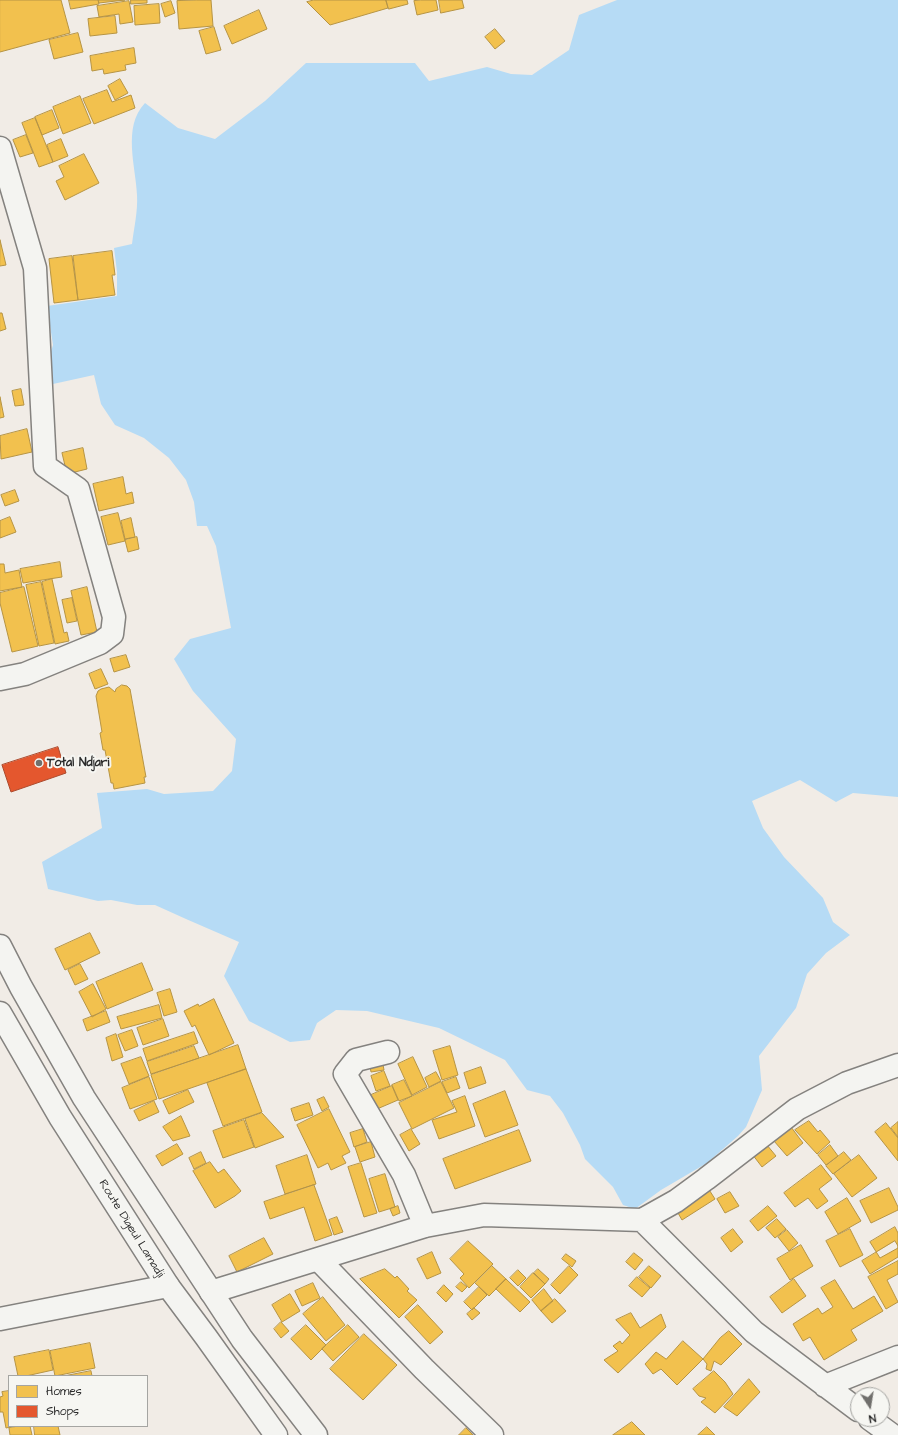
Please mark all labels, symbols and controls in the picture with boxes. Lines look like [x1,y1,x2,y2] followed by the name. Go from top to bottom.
[47,756,109,770] place label: Total Ndjari
[34,758,44,768] marker: Total Ndjari
[95,1177,167,1281] street label: Route Digeul Lamadji
[8,1375,148,1427] legend
[46,1383,82,1400] text: Homes
[850,1387,890,1427] north arrow
[46,1403,79,1420] text: Shops
[867,1410,877,1426] text: N

